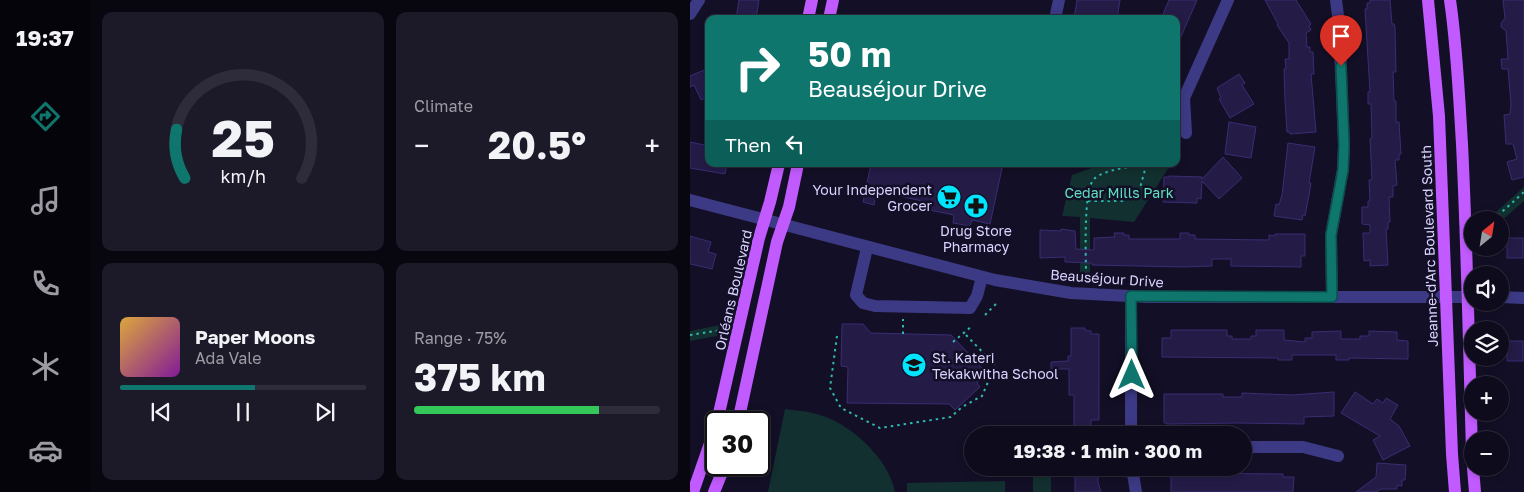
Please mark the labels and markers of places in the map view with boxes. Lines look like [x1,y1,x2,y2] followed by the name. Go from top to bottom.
[1320,15,1362,66] pin
[812,181,933,214] place label: Your Independent Grocer
[936,184,962,210] supermarket icon: Your Independent Grocer
[963,193,989,219] pharmacy icon: Drug Store Pharmacy
[940,222,1012,255] place label: Drug Store Pharmacy
[932,349,1058,382] place label: St. Kateri Tekakwitha School
[901,352,927,378] school or university icon: St. Kateri Tekakwitha School

